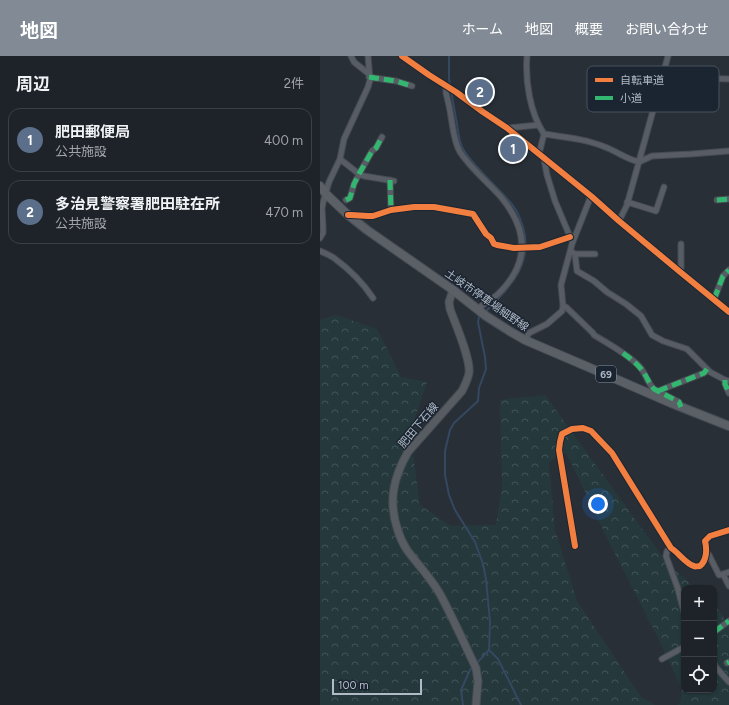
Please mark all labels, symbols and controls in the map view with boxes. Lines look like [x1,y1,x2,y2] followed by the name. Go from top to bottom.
[20,19,58,42] text: 地図
[461,21,503,38] text: ホーム
[525,21,553,38] text: 地図
[575,21,603,38] text: 概要
[625,21,709,38] text: お問い合わせ
[587,66,719,112] legend
[16,74,50,94] text: 周辺
[620,74,664,87] text: 自転車道
[284,76,304,91] text: 2件
[467,77,493,107] pin: 2
[620,92,642,105] text: 小道
[55,123,130,141] text: 肥田郵便局
[27,133,33,148] text: 1
[264,133,303,148] text: 400 m
[500,134,526,164] pin: 1
[55,144,107,159] text: 公共施設
[55,195,220,213] text: 多治見警察署肥田駐在所
[26,205,34,220] text: 2
[265,205,303,220] text: 470 m
[55,216,107,231] text: 公共施設
[442,267,531,334] street label: 土岐市停車場細野線
[596,366,616,382] road number: 69
[396,400,441,451] street label: 肥田下石線
[588,494,608,514] your location
[681,585,717,693] map controls
[681,585,717,621] button: +
[681,621,717,657] button: −
[681,657,717,693] button: locate
[332,677,422,696] scale bar
[338,679,369,692] text: 100 m

